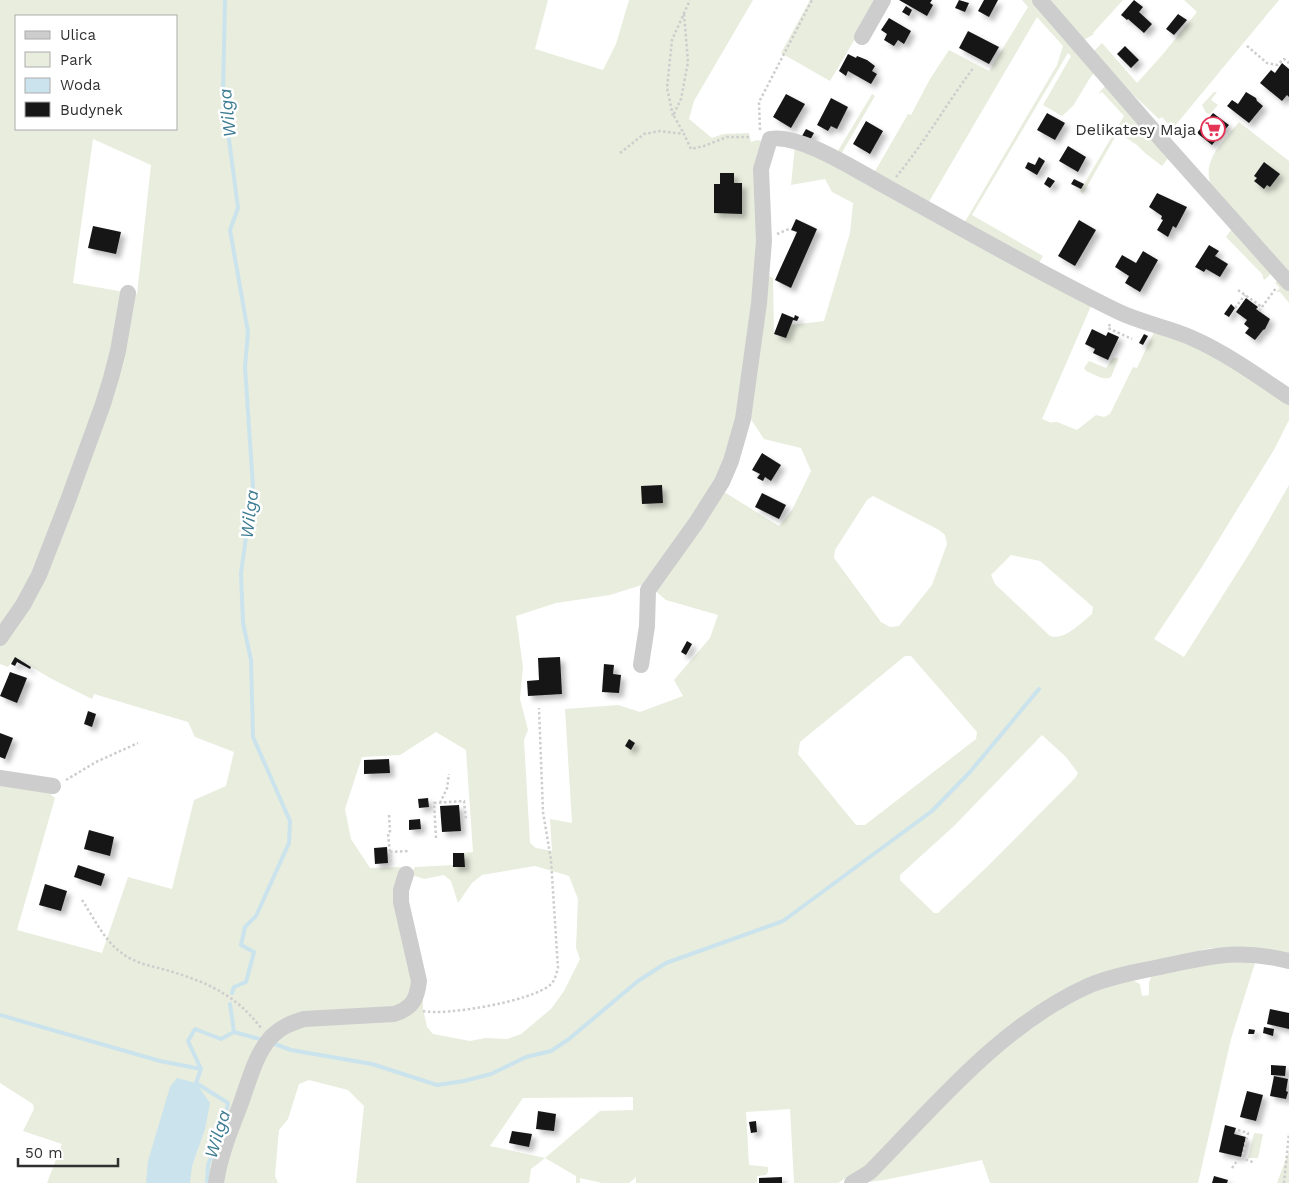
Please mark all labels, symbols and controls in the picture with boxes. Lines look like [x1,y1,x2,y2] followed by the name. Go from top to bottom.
[15,15,178,130] legend
[60,26,97,44] text: Ulica
[60,51,93,69] text: Park
[60,76,101,94] text: Woda
[214,87,240,139] water label: Wilga
[60,101,123,119] text: Budynek
[1200,116,1226,142] supermarket icon: Delikatesy Maja
[1075,120,1196,139] place label: Delikatesy Maja
[236,488,262,540] water label: Wilga
[200,1107,234,1161] water label: Wilga
[18,1136,118,1168] scale bar
[25,1144,62,1162] text: 50 m

